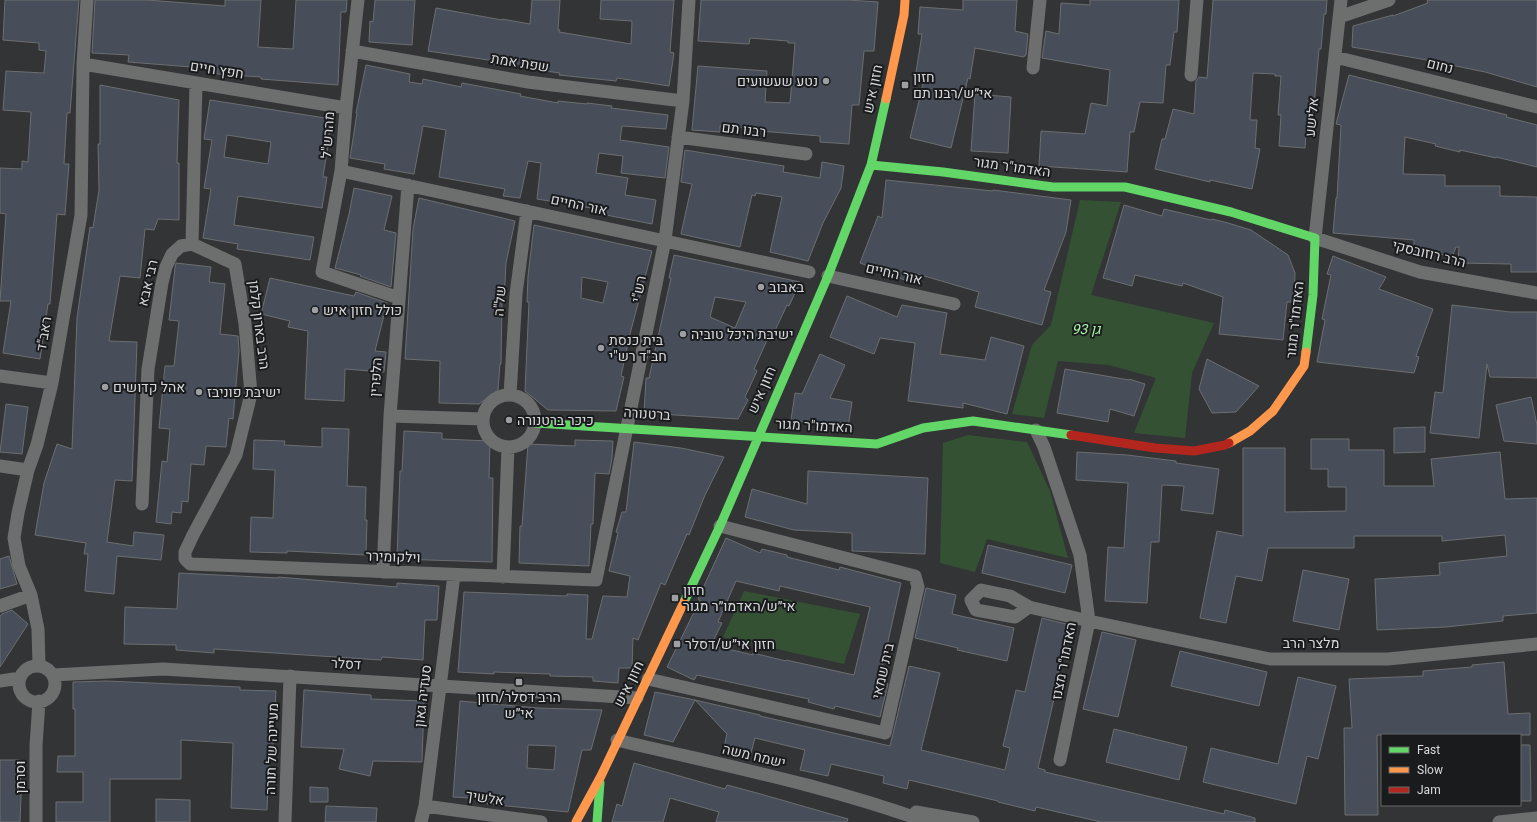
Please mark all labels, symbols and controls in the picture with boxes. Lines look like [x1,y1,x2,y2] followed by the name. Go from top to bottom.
[489,48,551,78] street label: שפת אמת
[1425,53,1455,79] street label: נחום
[189,55,245,85] street label: חפץ חיים
[858,63,888,115] street label: חזון איש
[913,67,992,104] place label: חזון אי״ש/רבנו תם
[737,71,818,92] place label: נטע שעשועים
[821,76,831,86] marker: נטע שעשועים
[900,80,910,90] marker: חזון אי״ש/רבנו תם
[1299,96,1325,138] street label: אלישע
[316,111,340,159] street label: מהרש"ל
[721,117,767,143] street label: רבנו תם
[972,151,1052,183] street label: האדמו"ר מגור
[549,189,609,221] street label: אור החיים
[1390,235,1468,273] street label: הרב רוזובסקי
[864,257,924,291] street label: אור החיים
[132,258,164,308] street label: רבי אבא
[626,274,652,304] street label: רש"י
[769,277,805,298] place label: באבוב
[243,279,275,371] street label: הרב בארון קלמן
[1280,280,1310,360] street label: האדמו"ר מגור
[756,282,766,292] marker: באבוב
[488,285,512,317] street label: של"ה
[323,300,402,321] place label: כולל חזון איש
[310,305,320,315] marker: כולל חזון איש
[31,315,57,353] street label: ראב"ד
[1072,319,1102,340] park label: גן 93
[691,324,793,345] place label: ישיבת היכל טוביה
[678,329,688,339] marker: ישיבת היכל טוביה
[609,330,667,367] place label: בית כנסת חב"ד רש"י
[596,343,606,353] marker: בית כנסת חב"ד רש"י
[364,357,388,397] street label: הלפרין
[742,363,782,417] street label: חזון איש
[113,377,185,398] place label: אהל קדושים
[100,382,110,392] marker: אהל קדושים
[207,382,281,403] place label: ישיבת פוניבז
[194,387,204,397] marker: ישיבת פוניבז
[623,402,672,426] street label: ברטנורה
[517,410,594,431] place label: כיכר ברטנורה
[775,413,853,439] street label: האדמו"ר מגור
[504,415,514,425] marker: כיכר ברטנורה
[365,546,421,568] street label: וילקומירר
[683,580,795,617] place label: חזון אי״ש/האדמו״ר מגור
[670,593,680,603] marker: חזון אי״ש/האדמו״ר מגור
[1046,620,1082,702] street label: האדמו"ר מצנז
[1283,633,1339,654] street label: מלצר הרב
[685,634,775,655] place label: חזון אי״ש/דסלר
[672,639,682,649] marker: חזון אי״ש/דסלר
[866,640,900,701] street label: בית שמאי
[330,653,362,675] street label: דסלר
[608,657,650,711] street label: חזון איש
[409,664,437,728] street label: סעדיה גאון
[514,677,524,687] marker: הרב דסלר/חזון אי״ש
[477,687,561,724] place label: הרב דסלר/חזון אי״ש
[260,703,284,795] street label: מעיינה של תורה
[1381,734,1521,806] legend
[720,739,788,773] street label: ישמח משה
[1417,741,1440,759] text: Fast
[10,761,31,793] street label: וסרמן
[1417,761,1443,779] text: Slow
[1417,781,1441,799] text: Jam
[464,785,506,811] street label: אלשיך

